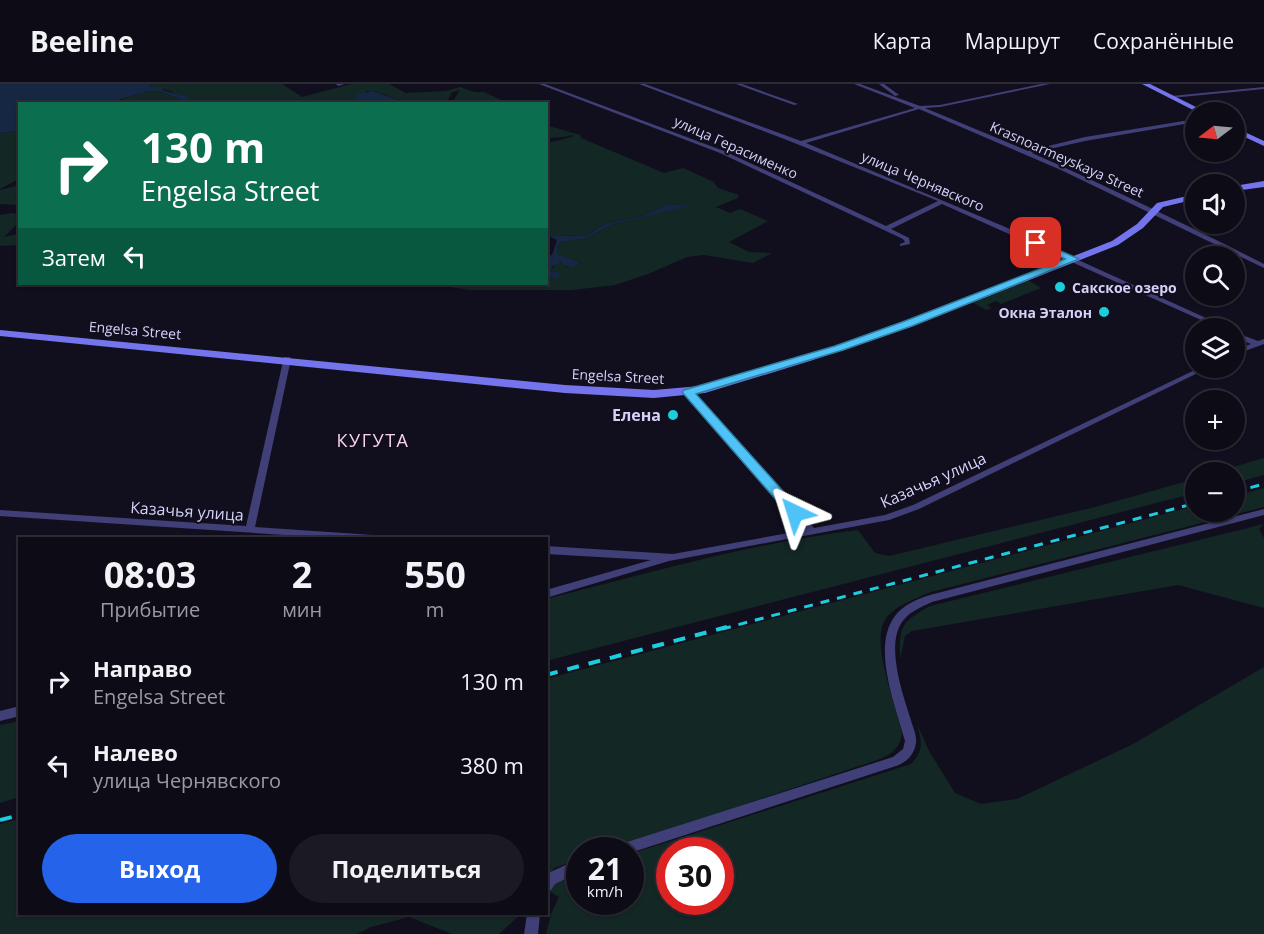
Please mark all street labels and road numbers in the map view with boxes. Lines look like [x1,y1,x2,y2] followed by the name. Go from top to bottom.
[671,111,801,183] street label: улица Герасименко
[987,116,1147,202] street label: Krasnoarmeyskaya Street
[859,147,987,215] street label: улица Чернявского
[88,317,182,343] street label: Engelsa Street
[571,364,665,388] street label: Engelsa Street
[877,447,989,513] street label: Казачья улица
[130,496,244,526] street label: Казачья улица

